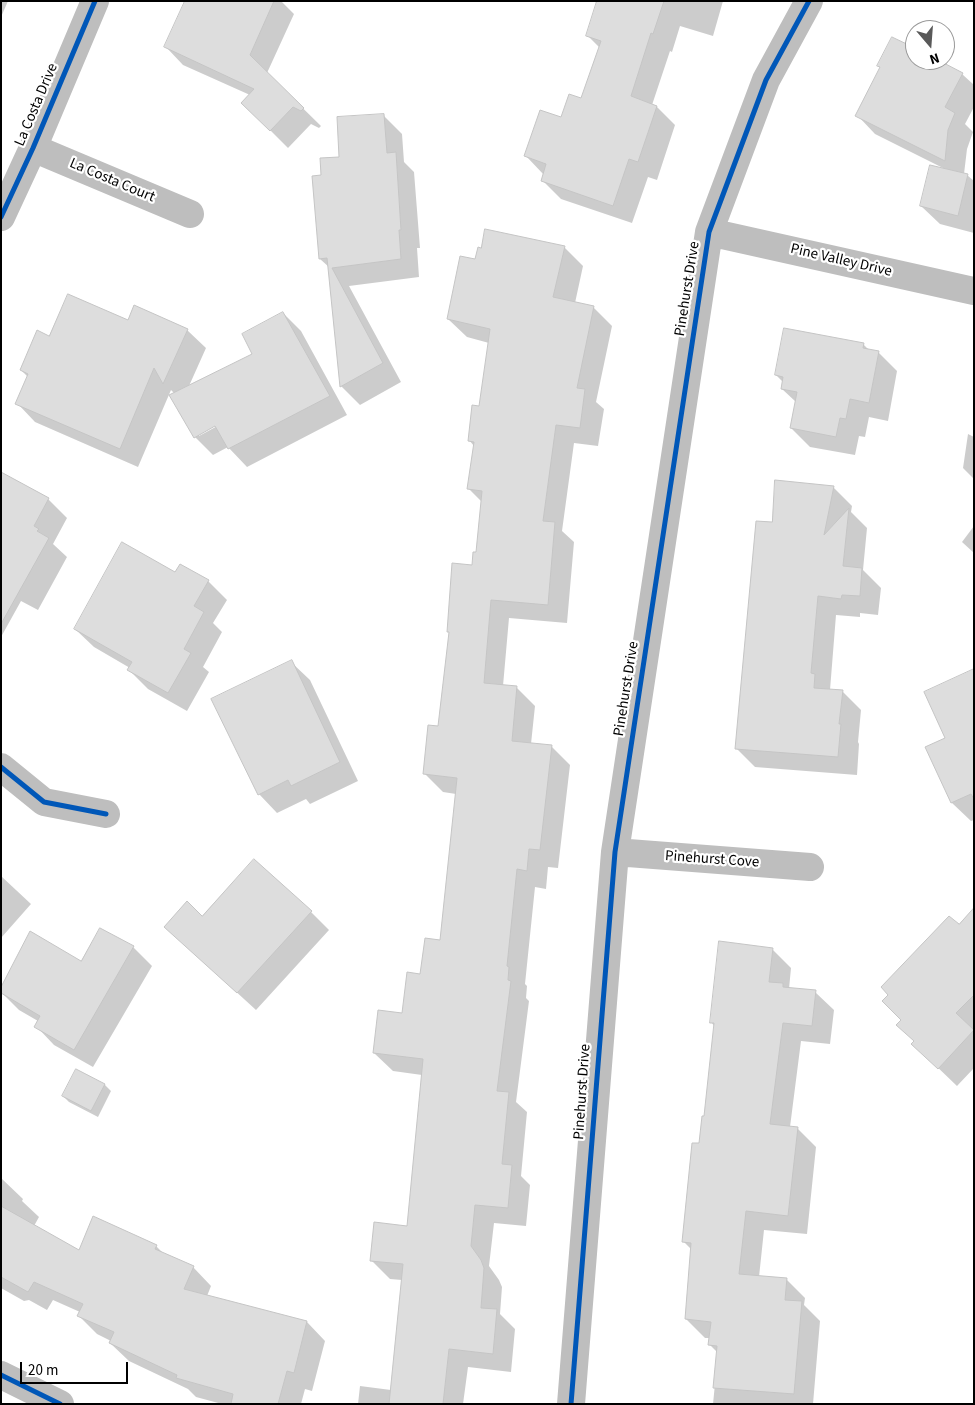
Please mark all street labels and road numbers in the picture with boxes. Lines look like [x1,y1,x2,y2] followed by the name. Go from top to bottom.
[11,61,63,149] street label: La Costa Drive
[67,155,157,207] street label: La Costa Court
[672,240,704,338] street label: Pinehurst Drive
[789,241,893,281] street label: Pine Valley Drive
[611,640,643,738] street label: Pinehurst Drive
[664,848,760,872] street label: Pinehurst Cove
[571,1044,595,1140] street label: Pinehurst Drive

